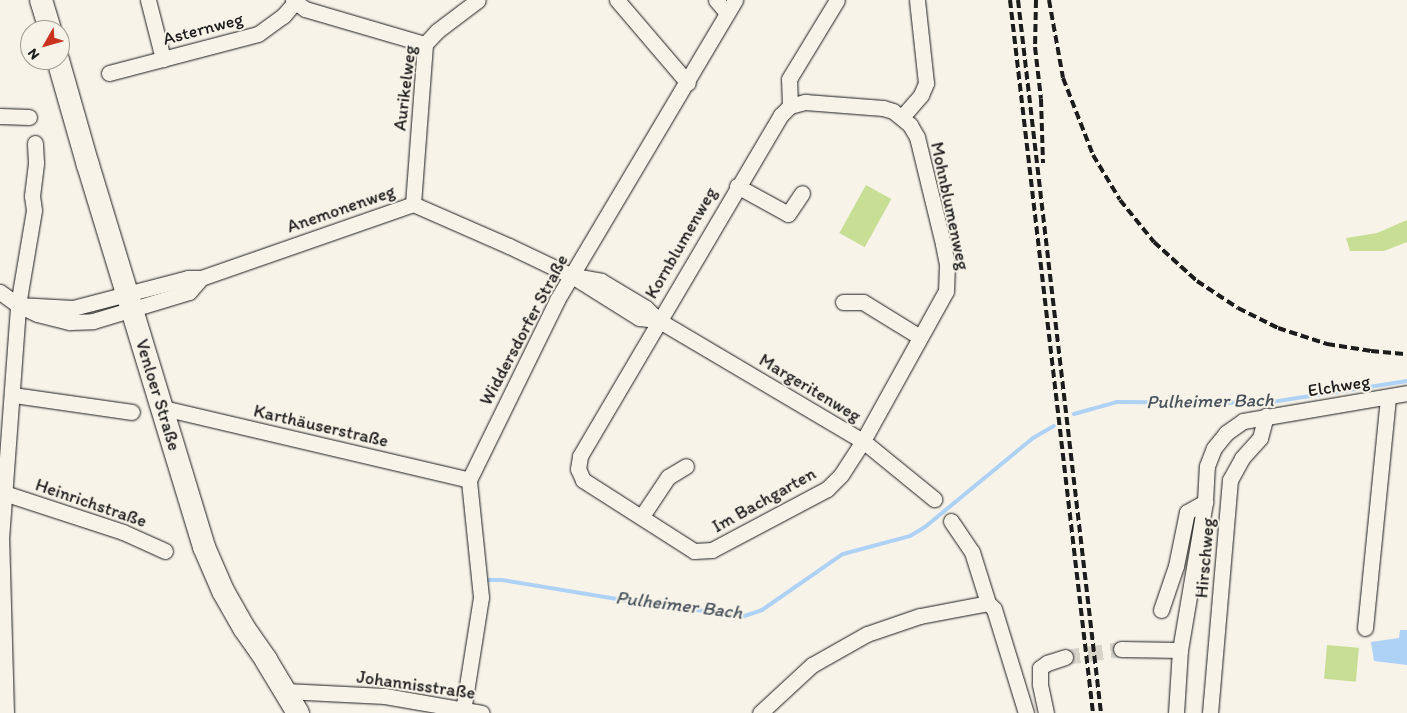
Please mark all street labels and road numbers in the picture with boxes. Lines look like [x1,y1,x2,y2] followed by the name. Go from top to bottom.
[161,8,245,50] street label: Asternweg
[389,44,421,132] street label: Aurikelweg
[926,140,974,272] street label: Mohnblumenweg
[284,180,398,238] street label: Anemonenweg
[640,183,722,303] street label: Kornblumenweg
[475,251,573,409] street label: Widdersdorfer Straße
[131,337,185,453] street label: Venloer Straße
[755,349,865,427] street label: Margeritenweg
[1306,370,1372,402] street label: Elchweg
[252,400,390,452] street label: Karthäuserstraße
[708,463,820,537] street label: Im Bachgarten
[33,474,149,532] street label: Heinrichstraße
[1191,517,1219,599] street label: Hirschweg
[355,666,477,704] street label: Johannisstraße

